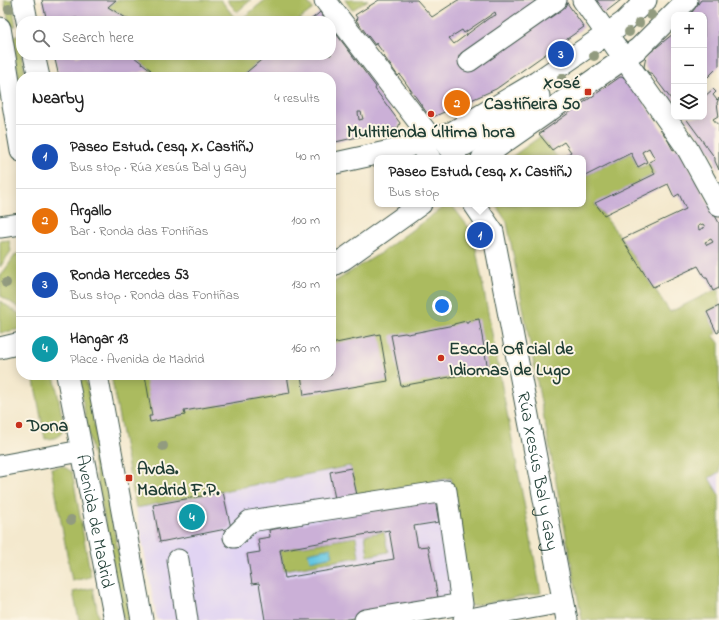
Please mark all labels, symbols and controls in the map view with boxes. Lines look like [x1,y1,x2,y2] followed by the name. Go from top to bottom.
[671,12,707,120] map controls
[671,12,707,48] button: +
[16,16,336,60] search box
[30,27,52,49] icon: search
[62,27,134,49] text: Search here
[548,39,574,69] pin: 3
[671,48,707,84] button: −
[484,71,581,118] place label: Xosé Castiñeira 50
[671,84,707,120] button: layers
[32,86,84,111] text: Nearby
[583,87,593,97] marker: Xosé Castiñeira 50
[444,88,470,118] pin: 2
[274,89,320,108] text: 4 results
[426,109,436,119] marker: Multitienda última hora
[347,120,515,146] place label: Multitienda última hora
[70,136,253,158] text: Paseo Estud. (esq. X. Castiñ.)
[43,147,47,166] text: 1
[296,147,320,166] text: 40 m
[374,155,586,207] popup
[70,158,246,177] text: Bus stop · Rúa Xesús Bal y Gay
[388,161,572,183] text: Paseo Estud. (esq. X. Castiñ.)
[388,183,439,202] text: Bus stop
[70,200,112,222] text: Argallo
[42,211,48,230] text: 2
[291,211,320,230] text: 100 m
[467,220,493,250] pin: 1
[70,222,208,241] text: Bar · Ronda das Fontiñas
[70,264,189,286] text: Ronda Mercedes 53
[42,275,48,294] text: 3
[292,275,320,294] text: 130 m
[70,286,239,305] text: Bus stop · Ronda das Fontiñas
[432,296,452,316] your location
[70,328,128,350] text: Hangar 13
[449,337,574,385] place label: Escola Oficial de Idiomas de Lugo
[42,339,48,358] text: 4
[291,339,320,358] text: 160 m
[70,350,205,369] text: Place · Avenida de Madrid
[436,353,446,363] marker: Escola Oficial de Idiomas de Lugo
[509,390,564,553] street label: Rúa Xesús Bal y Gay
[26,414,68,440] place label: Dona
[14,420,24,430] marker: Dona
[68,453,119,591] street label: Avenida de Madrid
[137,457,220,504] place label: Avda. Madrid F.P.
[124,473,134,483] marker: Avda. Madrid F.P.
[179,502,205,532] pin: 4

